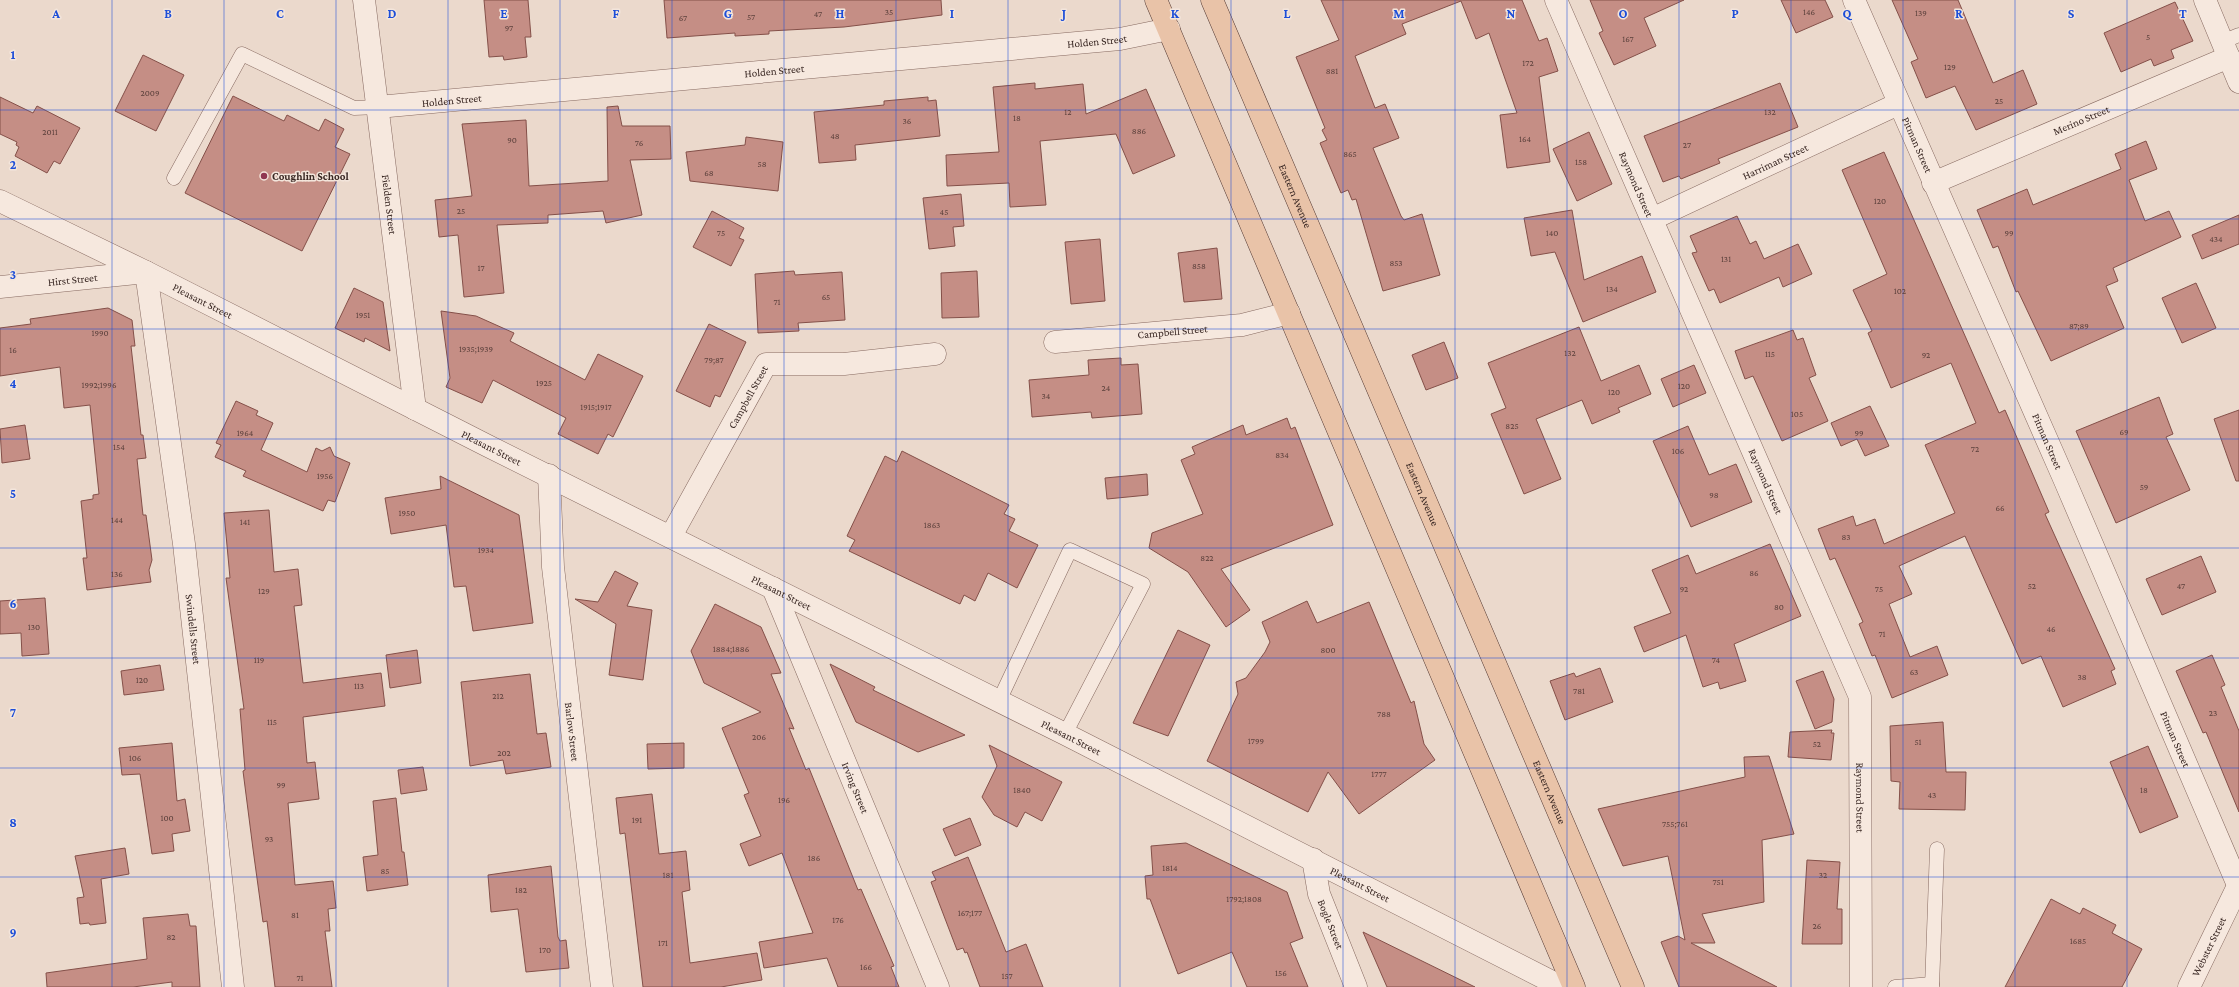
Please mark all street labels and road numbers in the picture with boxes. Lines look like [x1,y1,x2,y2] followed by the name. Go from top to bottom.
[1067,32,1128,50] street label: Holden Street
[744,62,805,79] street label: Holden Street
[421,92,482,109] street label: Holden Street
[2051,103,2111,137] street label: Merino Street
[1900,115,1935,175] street label: Pitman Street
[1741,141,1810,182] street label: Harriman Street
[1617,150,1656,219] street label: Raymond Street
[1277,162,1315,230] street label: Eastern Avenue
[380,174,399,236] street label: Fielden Street
[47,271,98,288] street label: Hirst Street
[171,281,235,321] street label: Pleasant Street
[1137,322,1208,340] street label: Campbell Street
[726,363,770,431] street label: Campbell Street
[2030,412,2065,472] street label: Pitman Street
[460,428,524,468] street label: Pleasant Street
[1746,447,1786,516] street label: Raymond Street
[1404,460,1442,528] street label: Eastern Avenue
[750,573,814,613] street label: Pleasant Street
[184,593,203,665] street label: Swindells Street
[563,702,582,762] street label: Barlow Street
[2158,709,2193,769] street label: Pitman Street
[1039,717,1103,758] street label: Pleasant Street
[1531,758,1569,826] street label: Eastern Avenue
[840,760,872,815] street label: Irving Street
[1853,763,1866,833] street label: Raymond Street
[1328,864,1392,904] street label: Pleasant Street
[1316,898,1346,951] street label: Bogle Street
[2189,915,2228,978] street label: Webster Street

